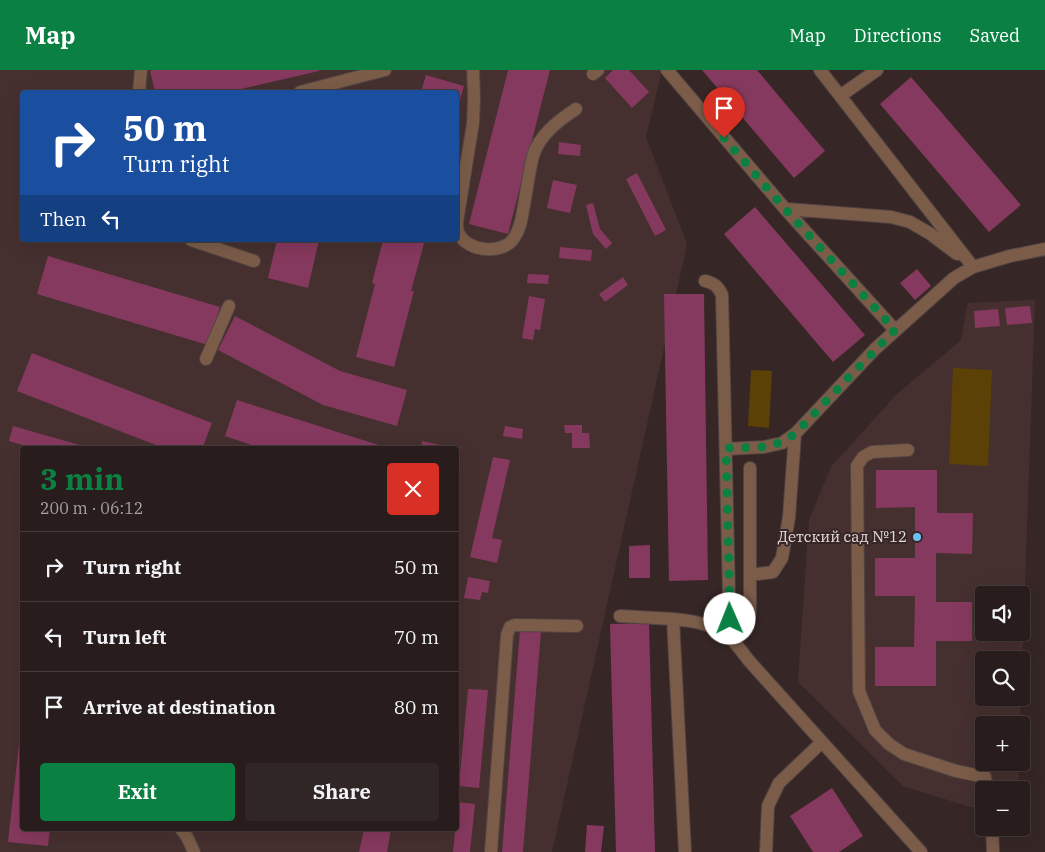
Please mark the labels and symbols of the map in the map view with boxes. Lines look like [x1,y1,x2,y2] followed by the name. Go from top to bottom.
[703,87,745,138] pin
[778,527,907,546] place label: Детский сад №12
[911,531,923,543] marker: Детский сад №12
[703,592,755,644] position arrow

